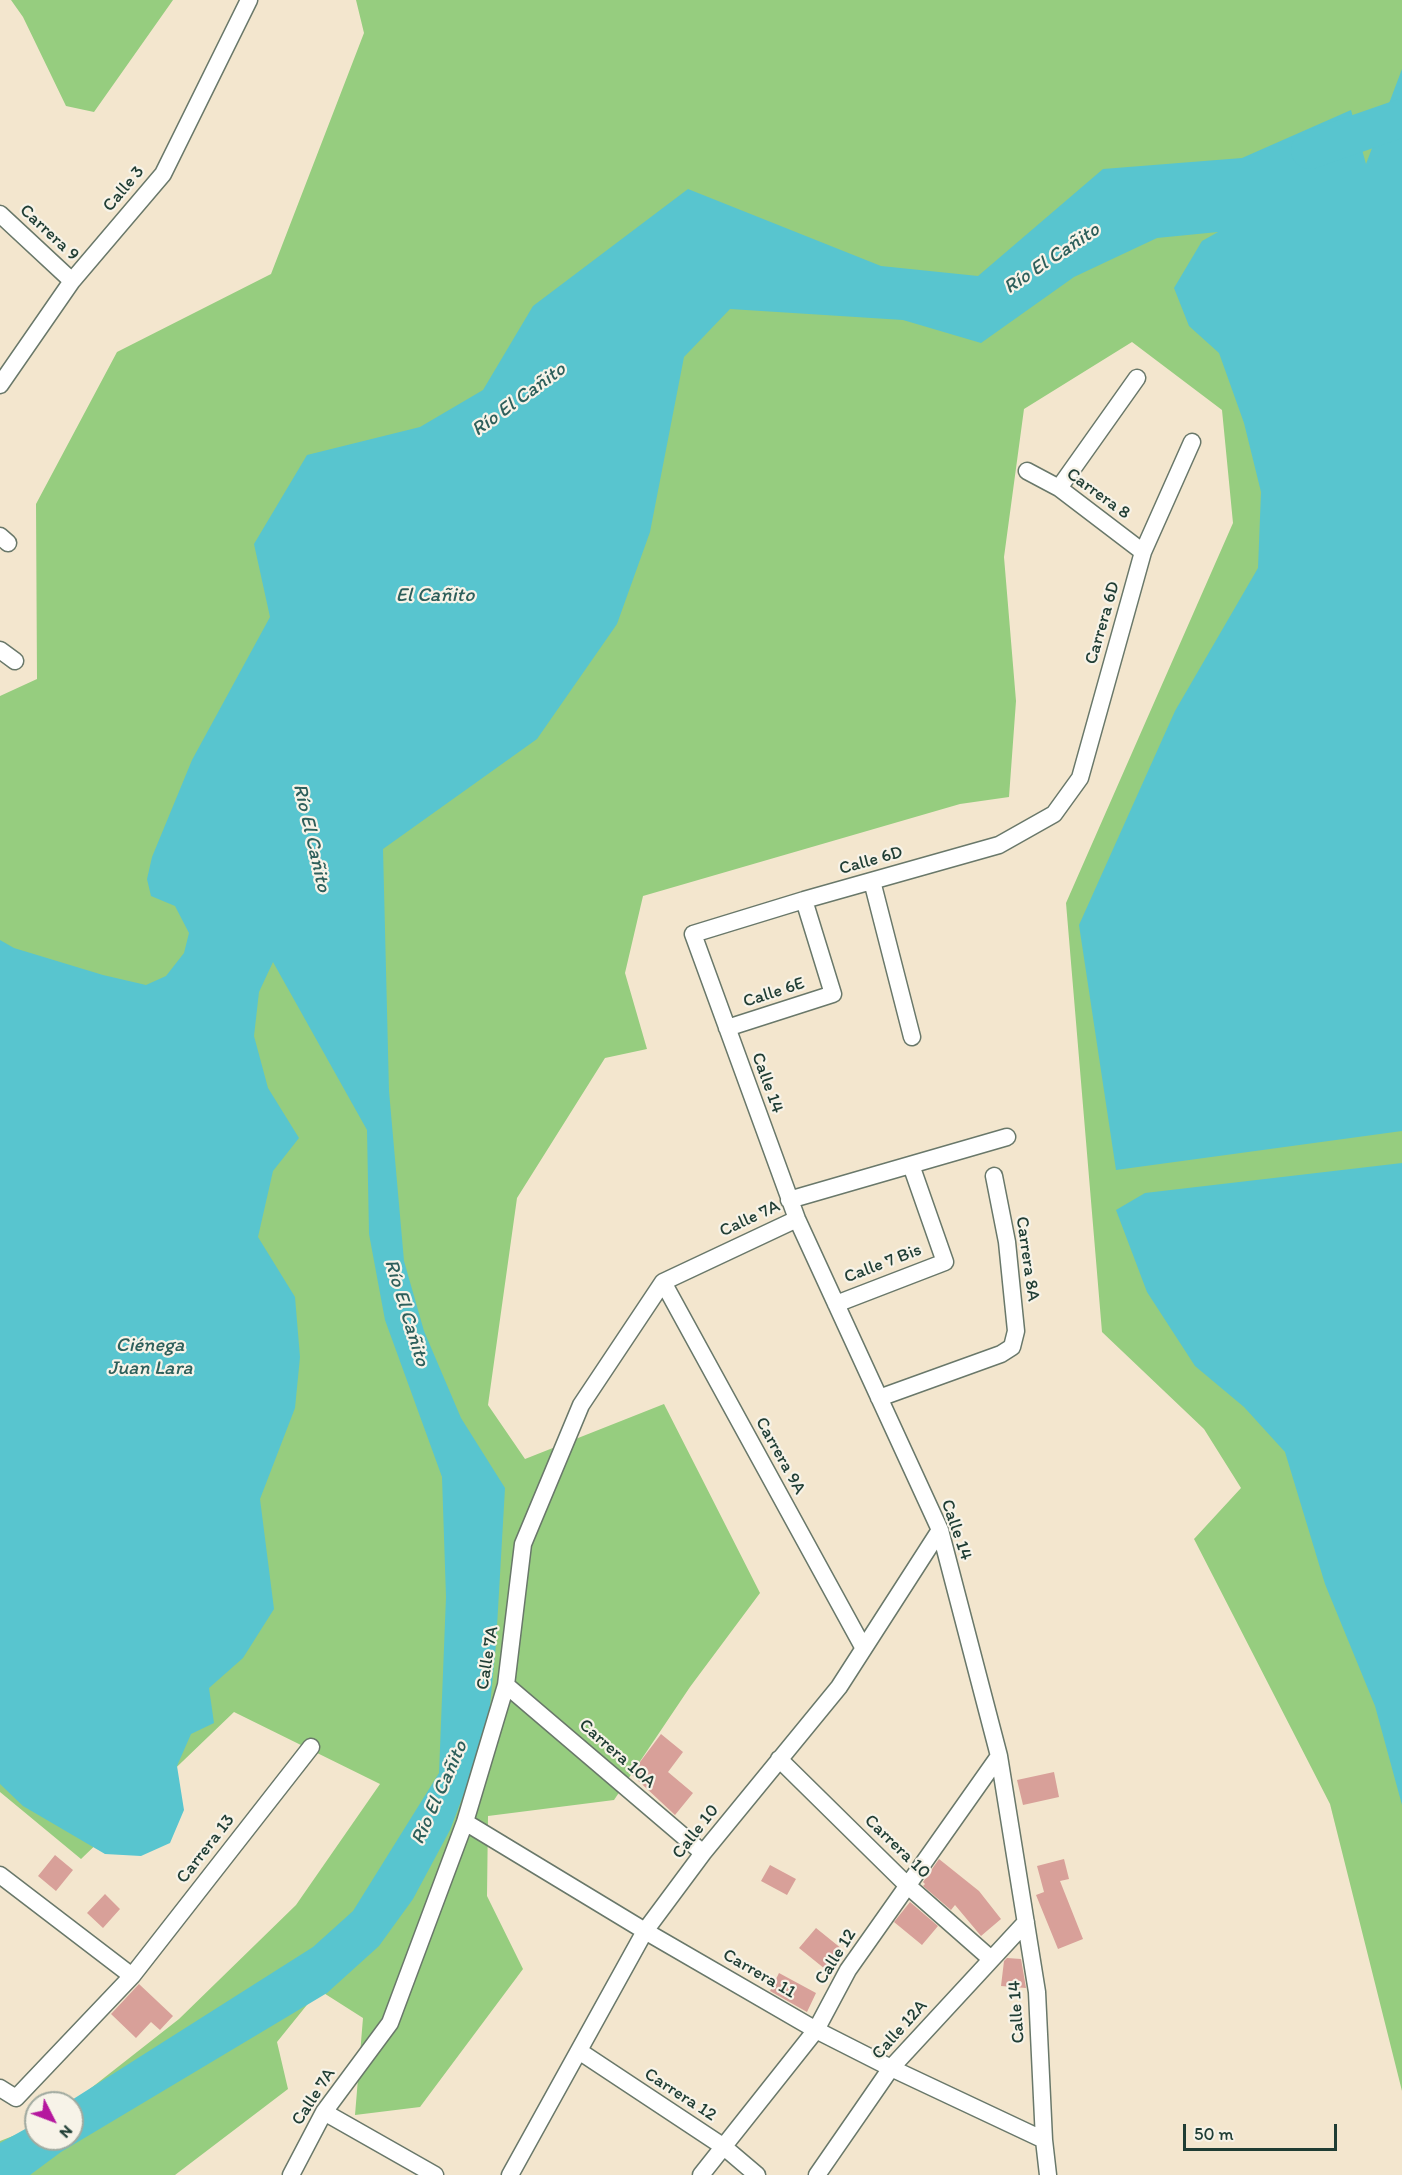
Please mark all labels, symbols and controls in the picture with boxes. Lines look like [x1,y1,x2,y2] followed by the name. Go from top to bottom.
[99,162,149,216] street label: Calle 3
[15,200,83,266] street label: Carrera 9
[999,218,1105,300] water label: Río El Cañito
[467,358,571,442] water label: Río El Cañito
[1062,464,1134,524] street label: Carrera 8
[1081,579,1125,667] street label: Carrera 6D
[396,584,474,608] water label: El Cañito
[287,781,335,895] water label: Río El Cañito
[837,842,905,880] street label: Calle 6D
[741,973,807,1013] street label: Calle 6E
[746,1050,788,1116] street label: Calle 14
[716,1196,784,1242] street label: Calle 7A
[1010,1215,1044,1303] street label: Carrera 8A
[841,1239,925,1289] street label: Calle 7 Bis
[378,1257,434,1369] water label: Río El Cañito
[108,1334,192,1381] water label: Ciénega Juan Lara
[750,1414,810,1498] street label: Carrera 9A
[936,1497,976,1563] street label: Calle 14
[472,1625,504,1691] street label: Calle 7A
[574,1715,660,1793] street label: Carrera 10A
[407,1738,473,1848] water label: Río El Cañito
[668,1800,724,1864] street label: Calle 10
[172,1810,240,1888] street label: Carrera 13
[859,1810,935,1884] street label: Carrera 10
[811,1925,861,1989] street label: Calle 12
[719,1944,799,2004] street label: Carrera 11
[1004,1980,1030,2044] street label: Calle 14
[868,1996,932,2064] street label: Calle 12A
[287,2064,341,2130] street label: Calle 7A
[640,2064,720,2126] street label: Carrera 12
[24,2091,84,2151] north arrow
[1186,2112,1340,2150] scale bar
[56,2122,77,2142] text: N
[1194,2123,1234,2145] text: 50 m

